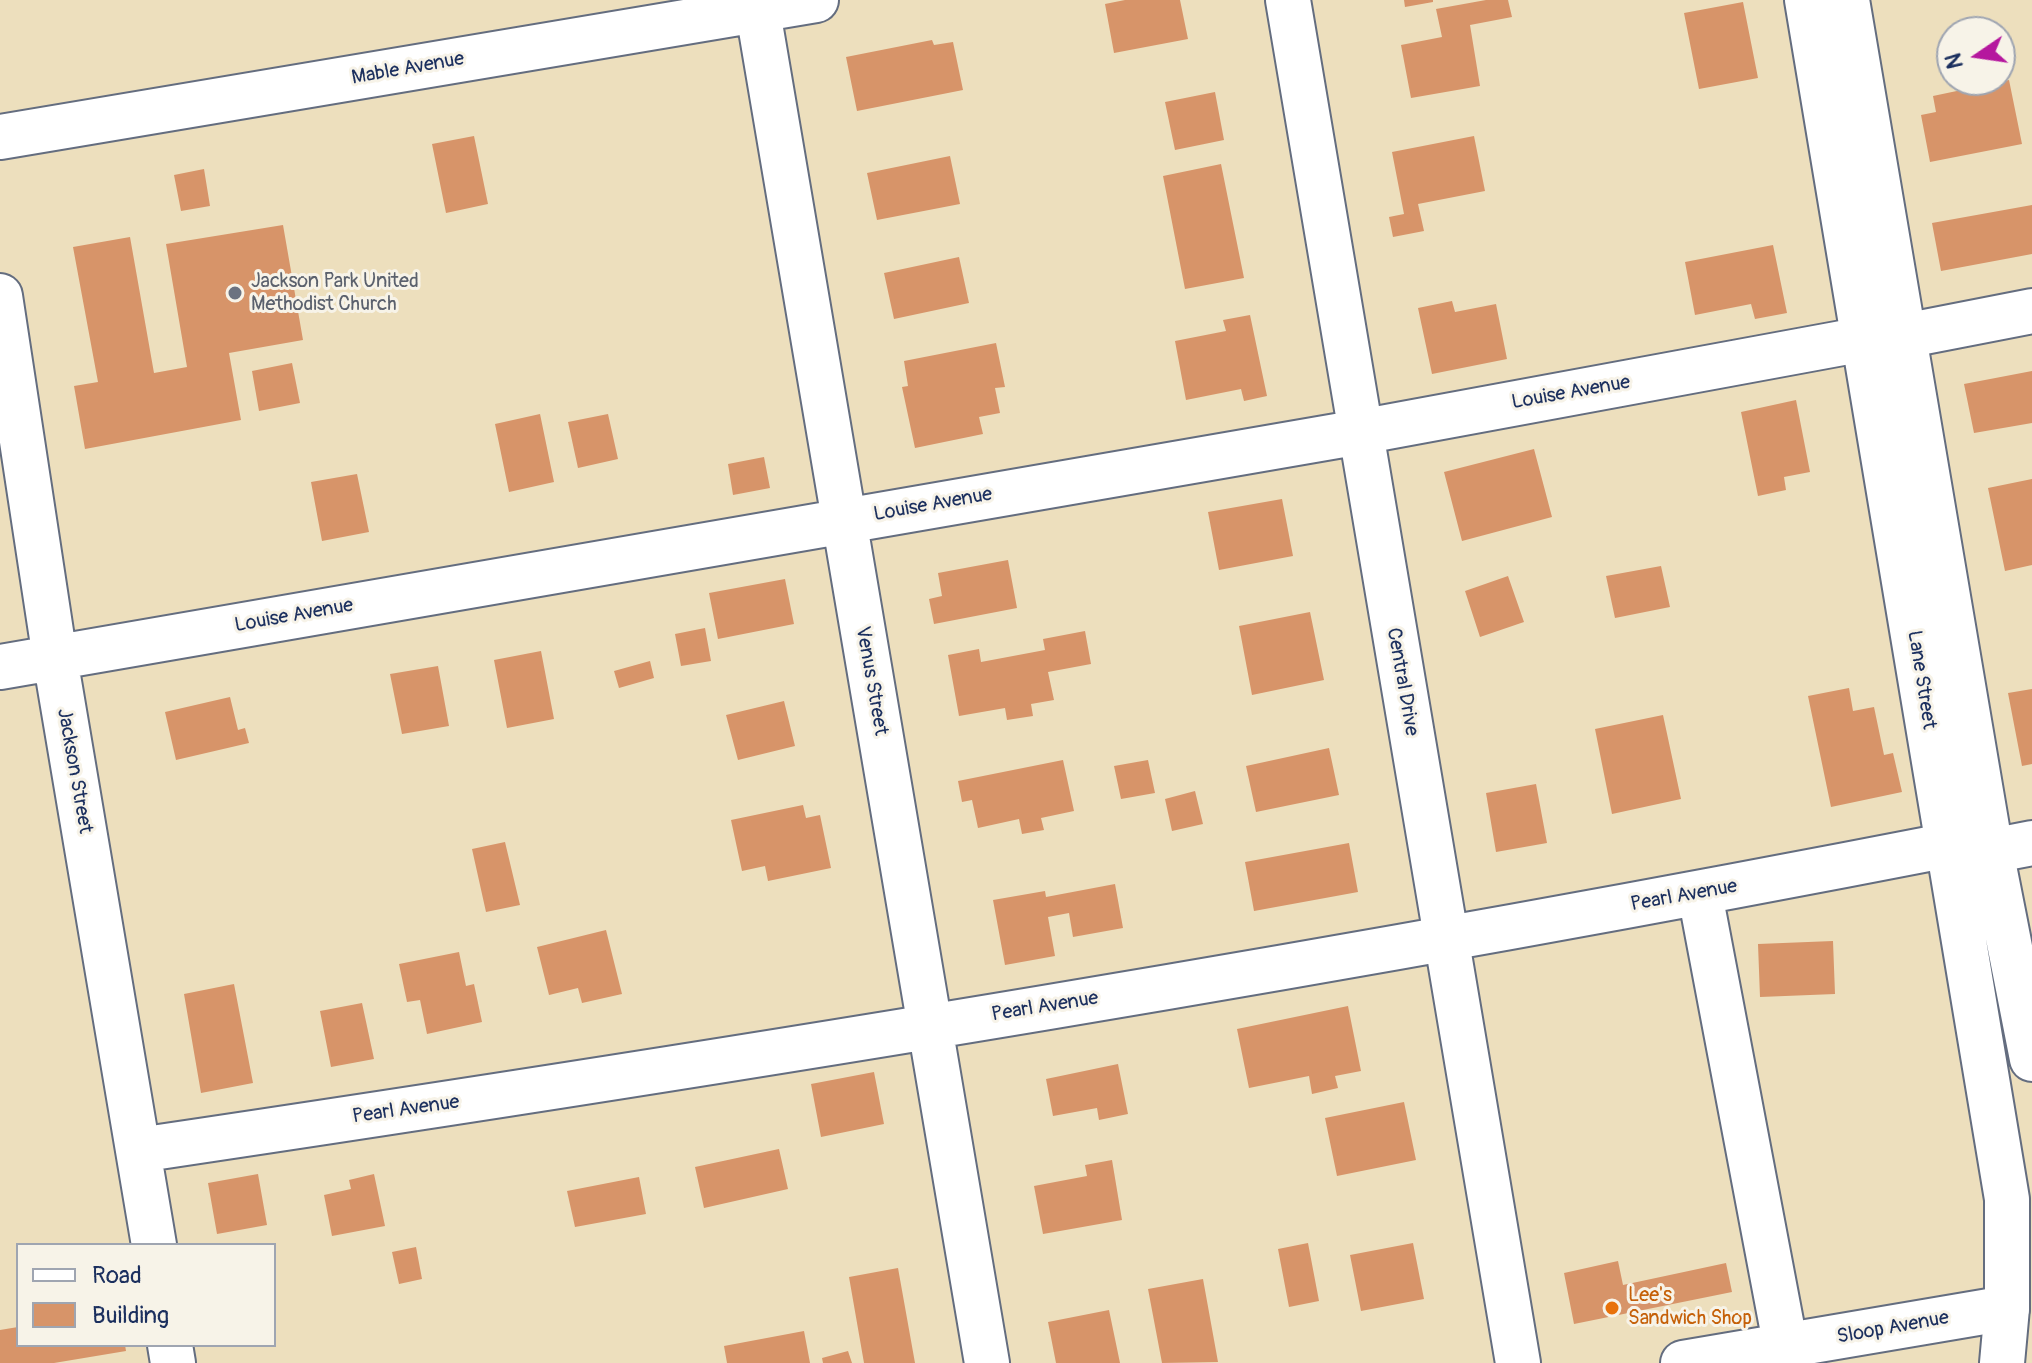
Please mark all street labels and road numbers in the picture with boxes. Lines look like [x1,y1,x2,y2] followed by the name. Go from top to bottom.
[350,47,466,91] street label: Mable Avenue
[1510,371,1632,415] street label: Louise Avenue
[872,483,994,527] street label: Louise Avenue
[233,594,355,638] street label: Louise Avenue
[850,625,892,737] street label: Venus Street
[1381,626,1423,738] street label: Central Drive
[1901,629,1941,731] street label: Lane Street
[51,706,97,836] street label: Jackson Street
[1629,875,1739,917] street label: Pearl Avenue
[990,987,1100,1027] street label: Pearl Avenue
[351,1091,461,1129] street label: Pearl Avenue
[1835,1306,1951,1350] street label: Sloop Avenue

